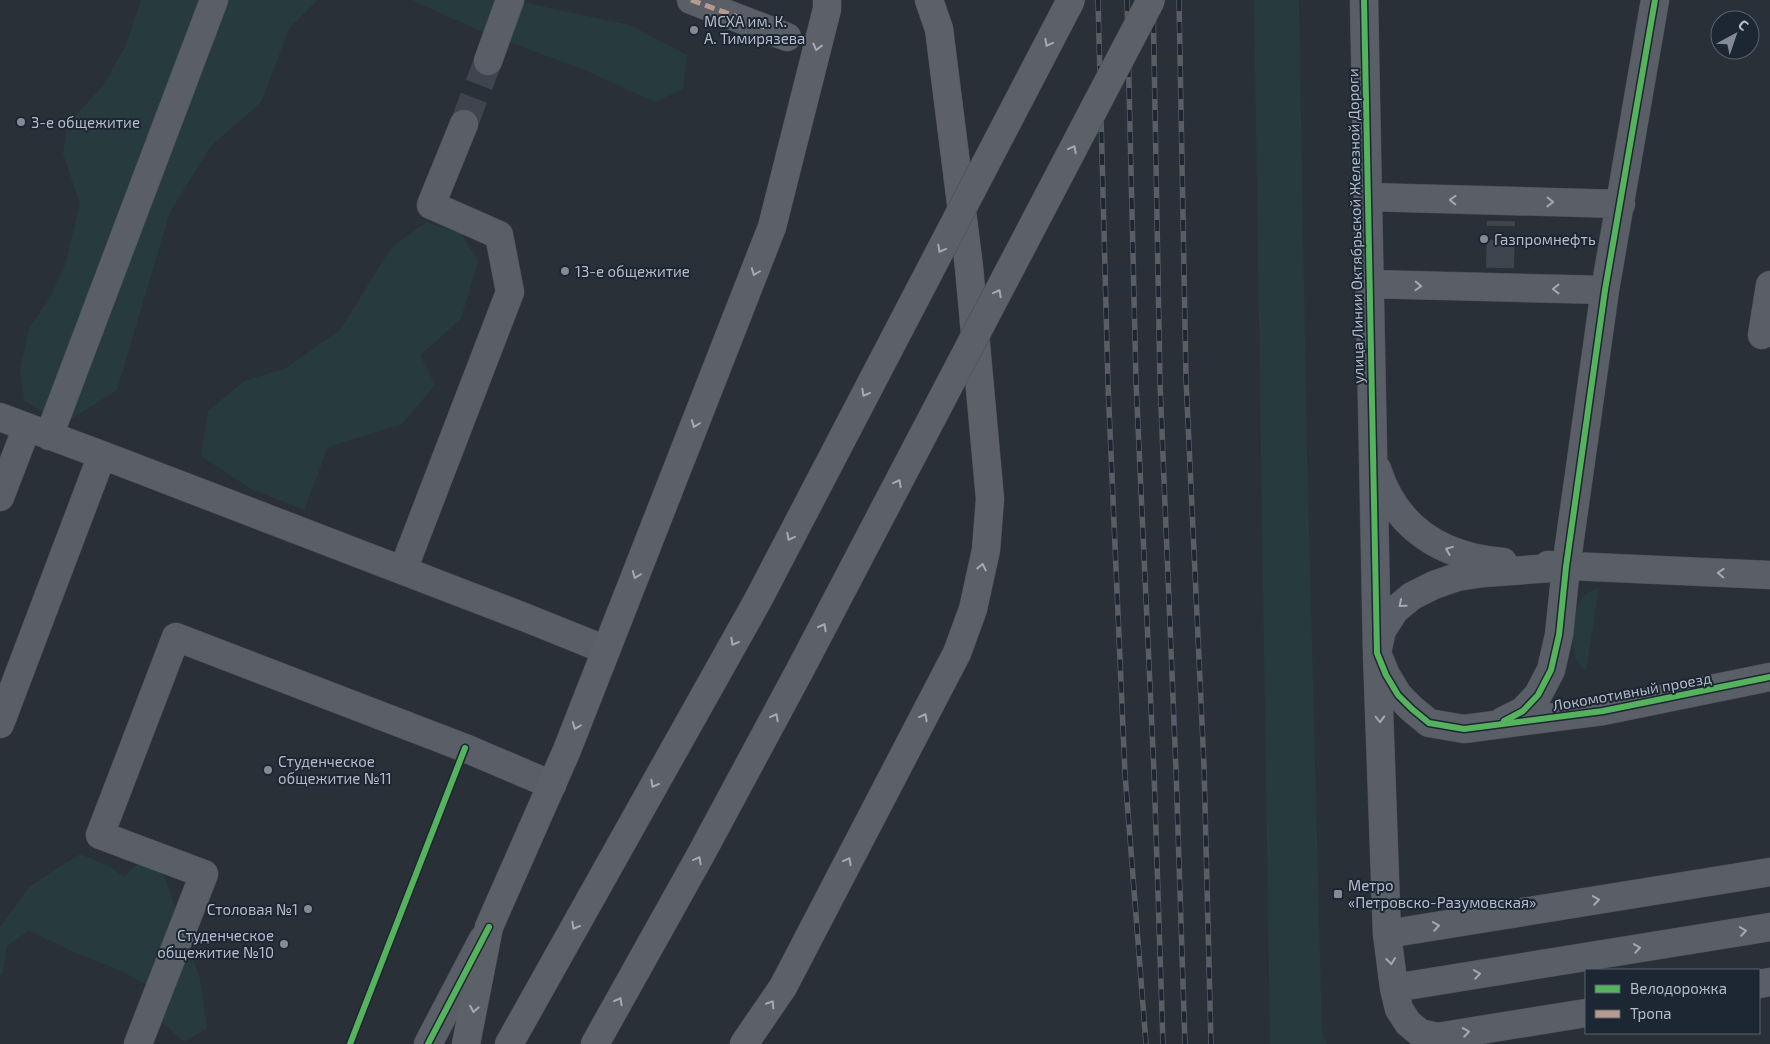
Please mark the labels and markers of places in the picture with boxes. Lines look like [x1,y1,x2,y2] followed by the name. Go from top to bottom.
[704,12,805,47] place label: МСХА им. К. А. Тимирязева
[688,24,700,36] marker: МСХА им. К. А. Тимирязева
[31,113,140,131] place label: 3-е общежитие
[15,116,27,128] marker: 3-е общежитие
[1494,230,1596,248] place label: Газпромнефть
[1478,233,1490,245] marker: Газпромнефть
[575,262,690,280] place label: 13-е общежитие
[559,265,571,277] marker: 13-е общежитие
[278,752,392,787] place label: Студенческое общежитие №11
[262,764,274,776] marker: Студенческое общежитие №11
[1348,876,1536,912] place label: Метро «Петровско-Разумовская»
[1332,888,1344,900] marker: Метро «Петровско-Разумовская»
[207,900,298,918] place label: Столовая №1
[302,903,314,915] marker: Столовая №1
[157,926,274,961] place label: Студенческое общежитие №10
[278,938,290,950] marker: Студенческое общежитие №10

